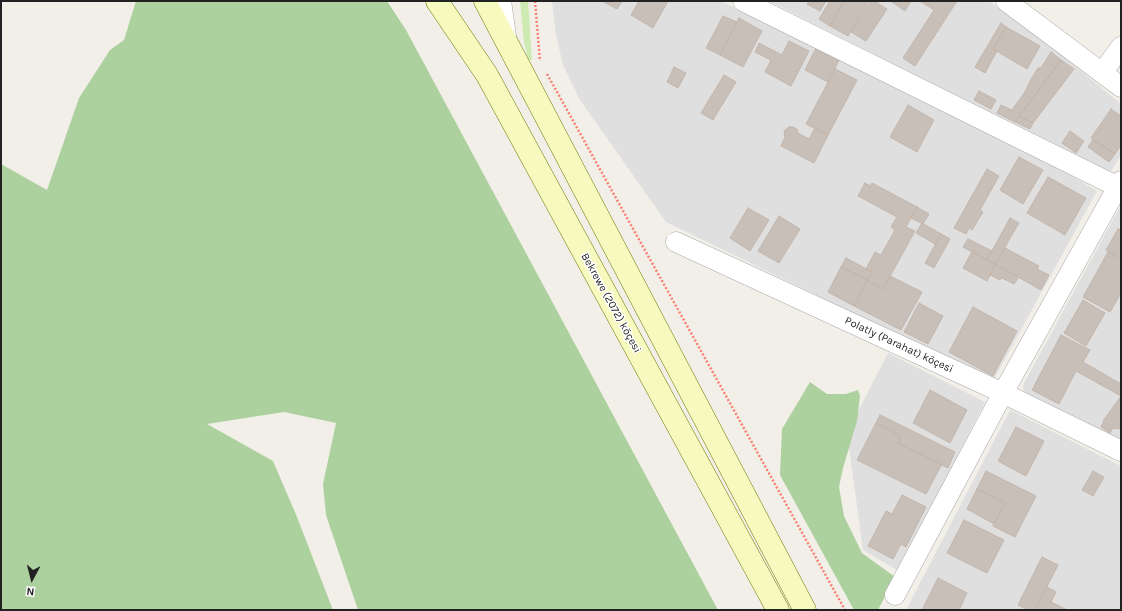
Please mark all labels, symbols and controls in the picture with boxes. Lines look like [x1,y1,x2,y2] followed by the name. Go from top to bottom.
[578,251,644,355] street label: Bekrewe (2072) köçesi
[843,314,955,376] street label: Polatly (Parahat) köçesi
[12,559,52,599] north arrow
[26,584,35,598] text: N

